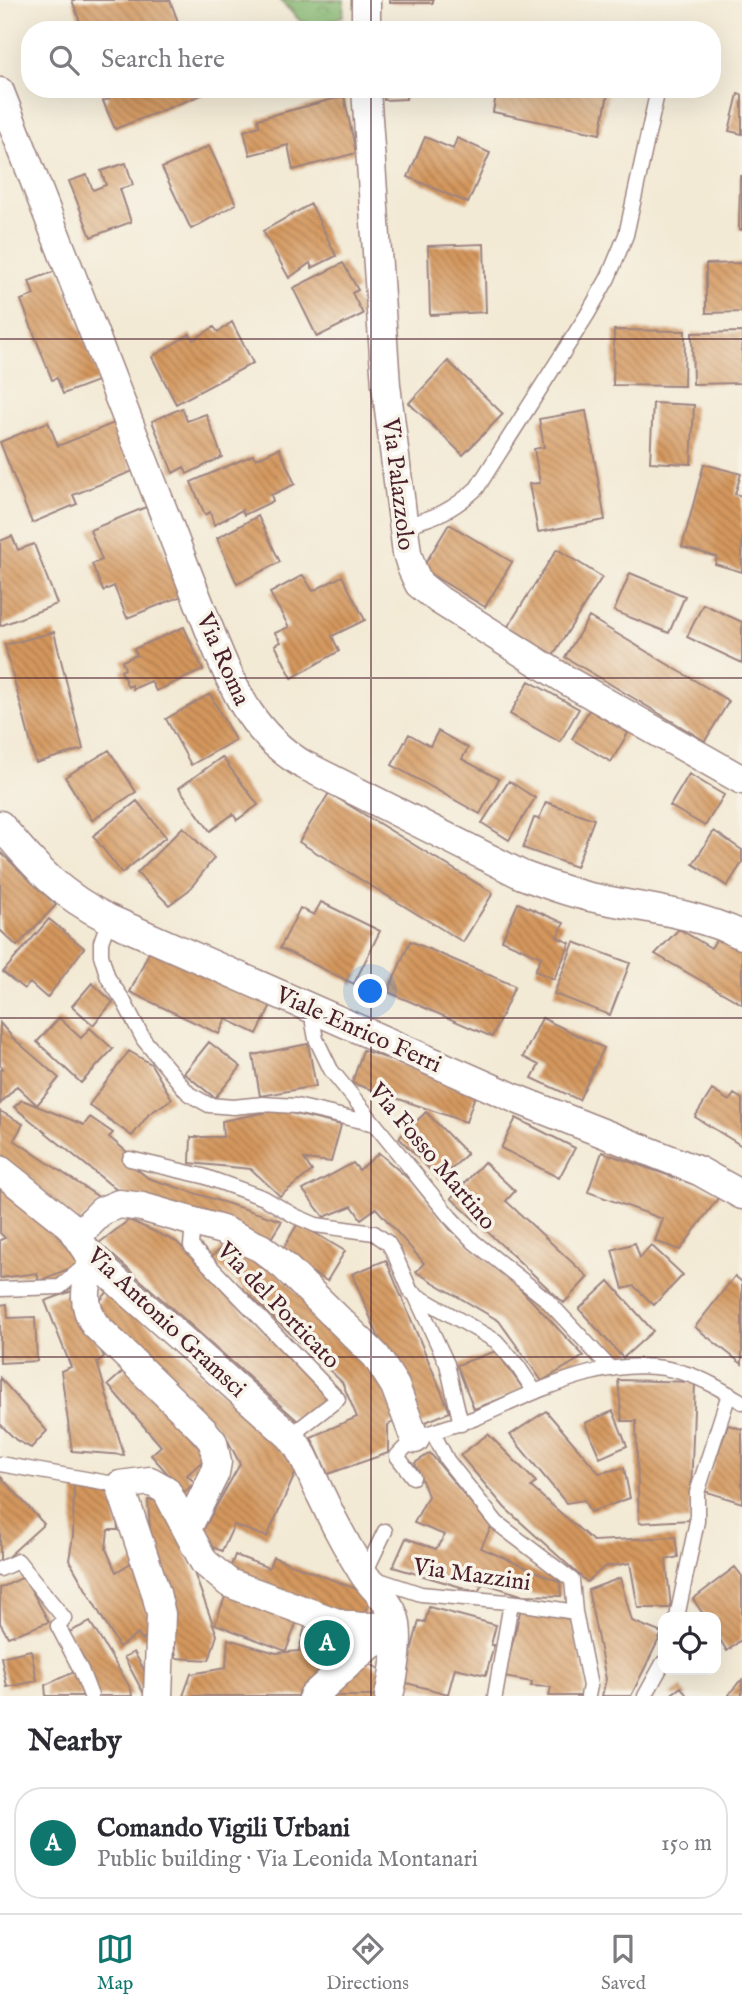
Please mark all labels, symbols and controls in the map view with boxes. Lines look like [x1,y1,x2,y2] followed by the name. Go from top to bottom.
[21,21,721,98] search box
[45,41,83,79] icon: search
[101,43,225,76] text: Search here
[374,415,421,552] street label: Via Palazzolo
[188,608,257,711] street label: Via Roma
[353,974,387,1008] your location
[270,980,446,1081] street label: Viale Enrico Ferri
[361,1076,503,1237] street label: Via Fosso Martino
[209,1235,346,1376] street label: Via del Porticato
[79,1241,252,1405] street label: Via Antonio Gramsci
[410,1552,533,1599] street label: Via Mazzini
[658,1612,721,1675] map controls
[658,1612,721,1675] button: locate
[304,1617,350,1669] pin: A
[28,1723,121,1761] text: Nearby
[97,1812,350,1845] text: Comando Vigili Urbani
[45,1829,61,1858] text: A
[661,1829,712,1858] text: 150 m
[97,1845,478,1874] text: Public building · Via Leonida Montanari
[96,1930,134,1996] tab: Map
[326,1930,409,1996] tab: Directions
[601,1930,646,1996] tab: Saved

